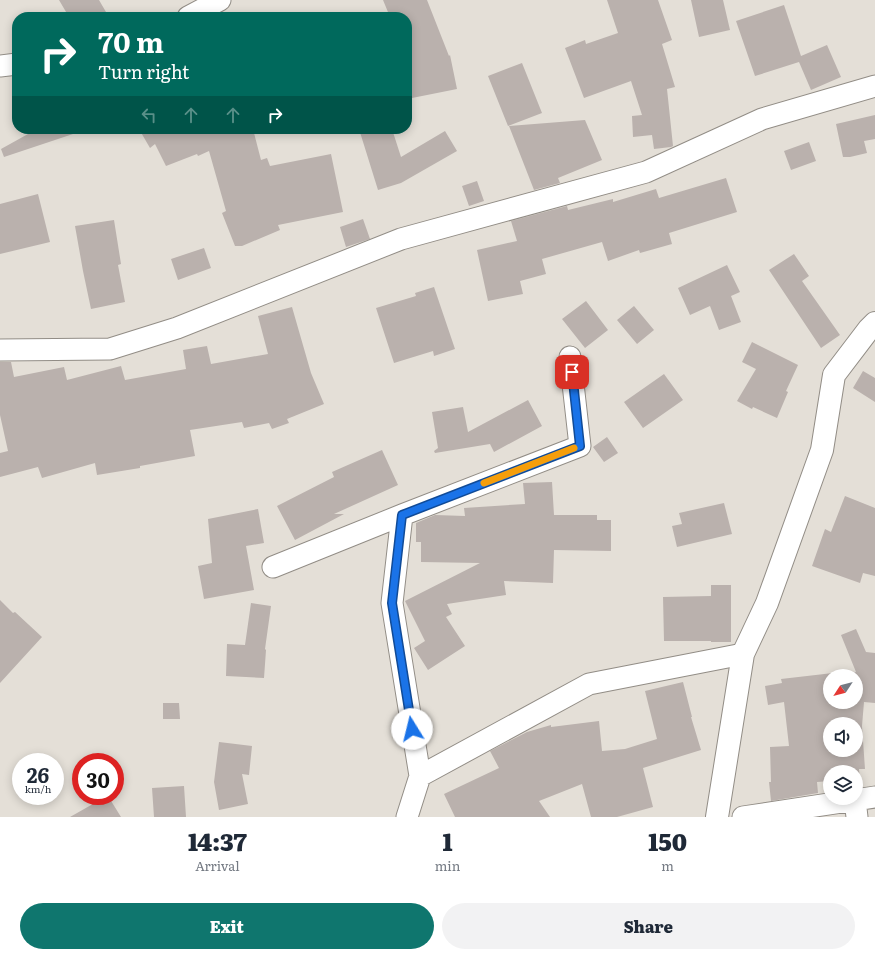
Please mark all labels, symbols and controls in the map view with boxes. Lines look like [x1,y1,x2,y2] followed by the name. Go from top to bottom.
[98,20,164,62] text: 70 m
[32,28,84,80] icon: right
[98,58,189,85] text: Turn right
[138,104,160,126] icon: left
[180,104,202,126] icon: ahead
[222,104,244,126] icon: ahead
[264,104,286,126] icon: right
[555,355,589,389] pin
[561,361,583,383] icon: arrive
[823,669,863,709] north arrow
[823,669,863,805] map controls
[391,708,433,750] position arrow
[823,717,863,757] button: sound
[72,753,124,805] speed limit sign: 30
[27,759,49,789] text: 26
[823,765,863,805] button: layers
[25,781,51,796] text: km/h
[188,823,247,858] text: 14:37
[442,823,453,858] text: 1
[648,823,687,858] text: 150
[195,856,240,875] text: Arrival
[435,856,460,875] text: min
[661,856,674,875] text: m
[20,903,434,949] button: Exit
[442,903,855,949] button: Share

